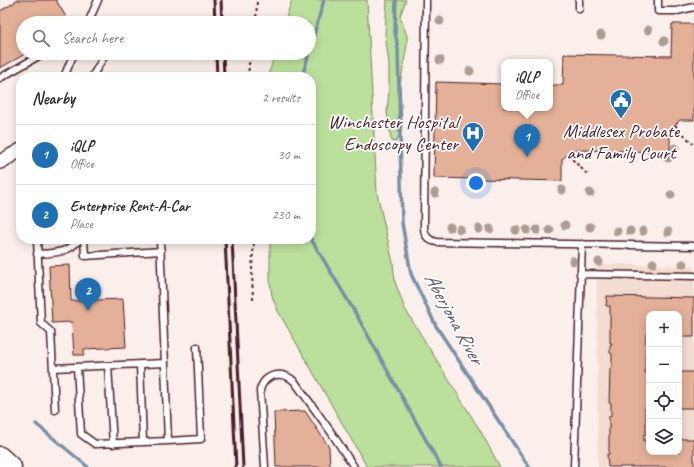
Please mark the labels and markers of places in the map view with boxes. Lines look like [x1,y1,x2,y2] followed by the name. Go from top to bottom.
[608,87,634,120] public building icon: Middlesex Probate and Family Court
[328,110,462,156] place label: Winchester Hospital Endoscopy Center
[563,119,681,165] place label: Middlesex Probate and Family Court
[460,120,486,153] hospital icon: Winchester Hospital Endoscopy Center
[514,124,540,157] pin: 1
[75,278,101,311] pin: 2

